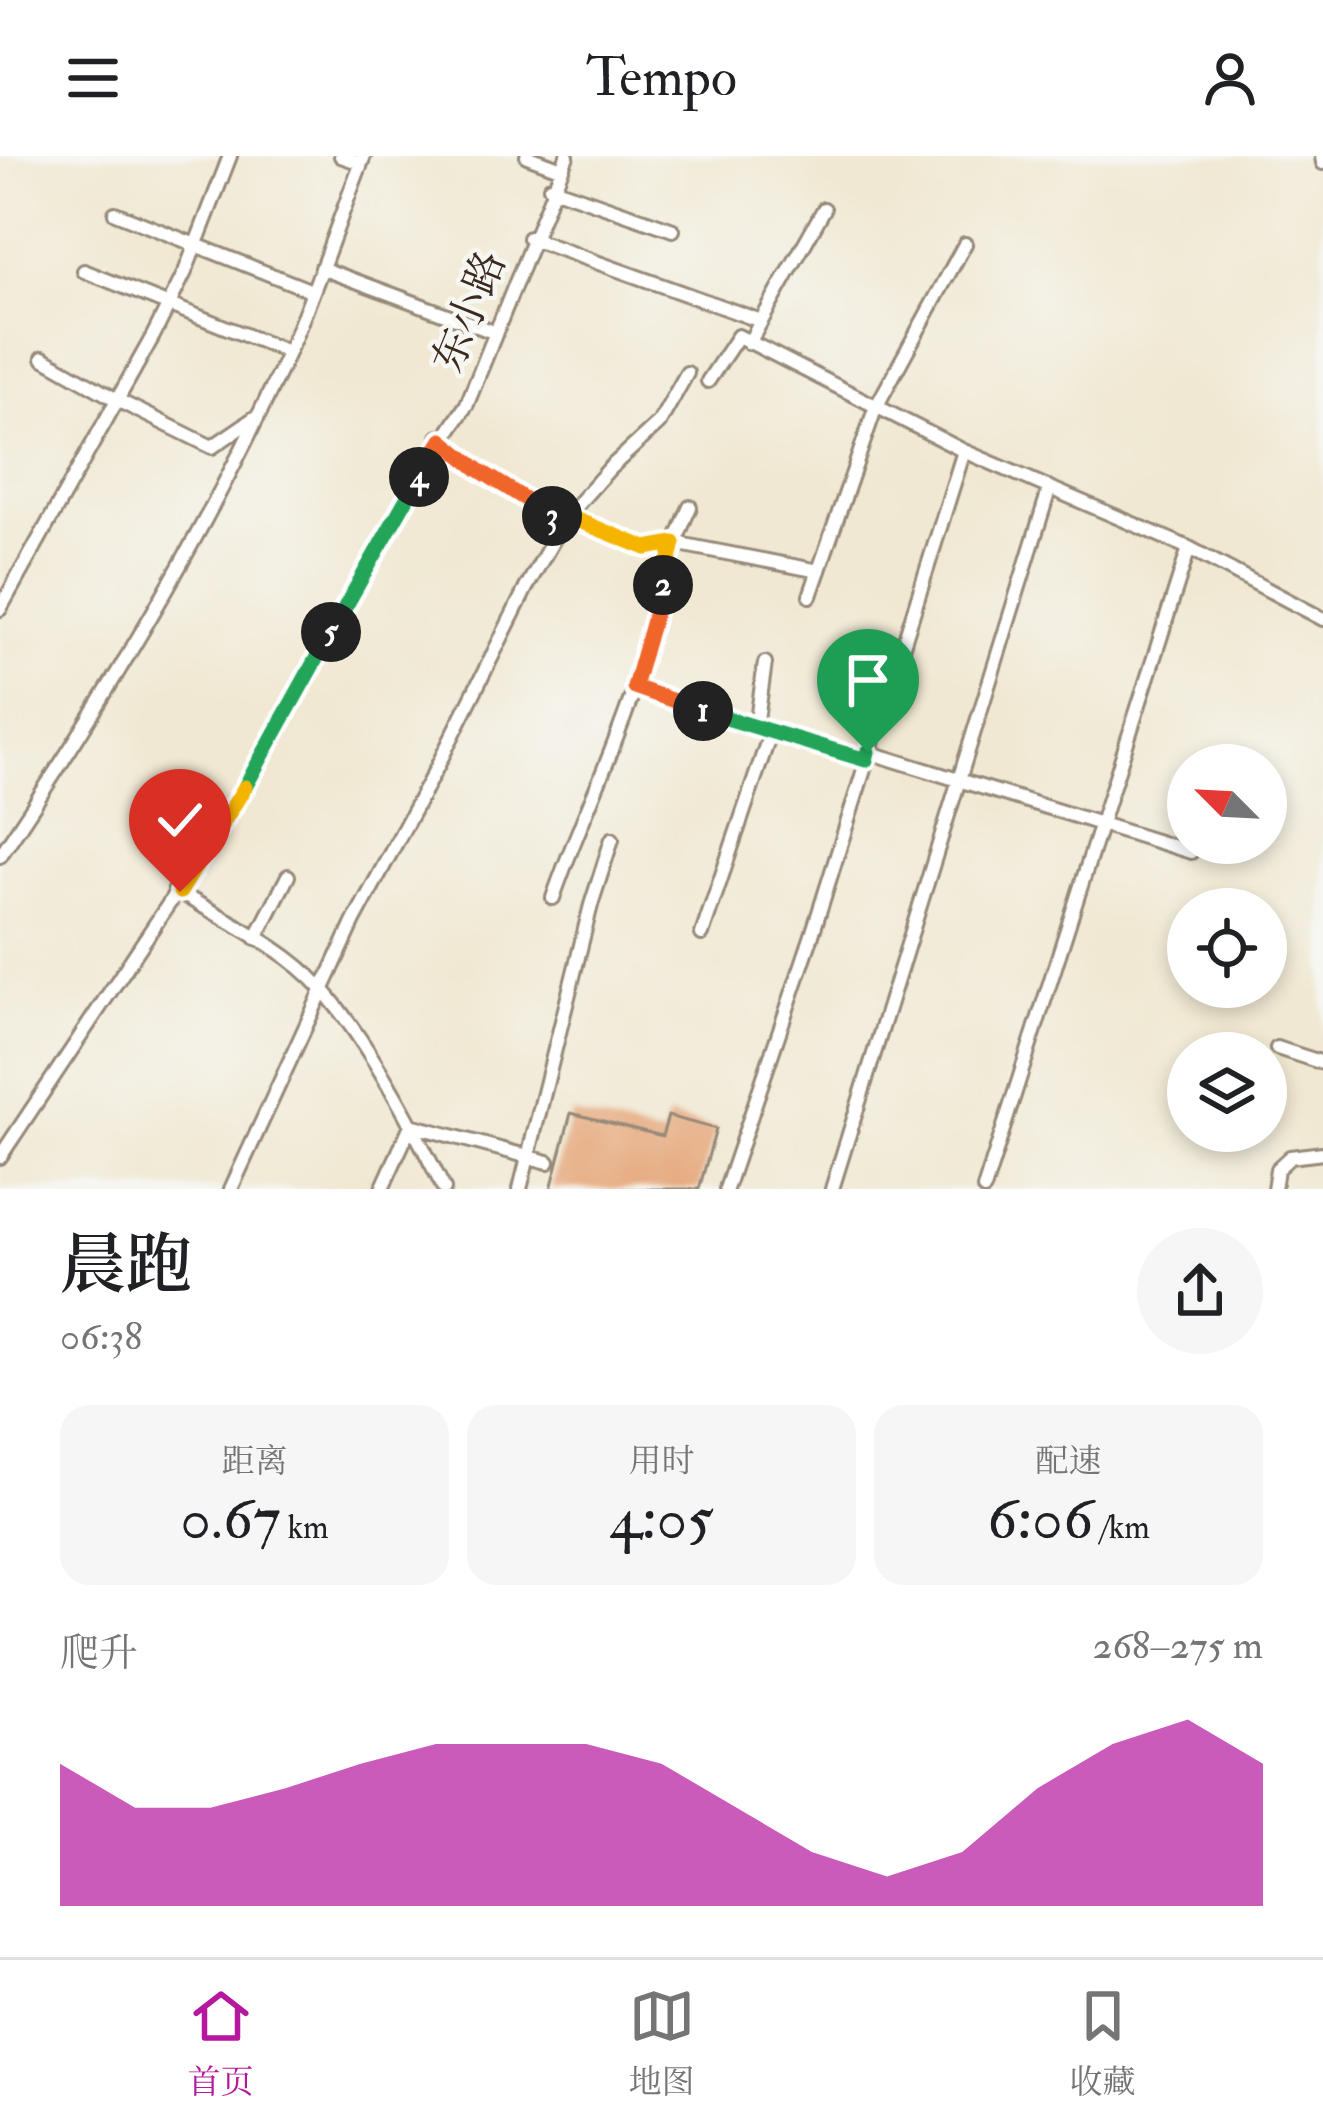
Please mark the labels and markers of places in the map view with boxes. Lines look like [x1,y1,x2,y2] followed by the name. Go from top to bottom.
[389,447,449,507] pin: 4
[522,486,582,546] pin: 3
[633,555,693,615] pin: 2
[301,602,361,662] pin: 5
[817,629,919,752] pin
[673,681,733,741] pin: 1
[129,769,231,892] pin

